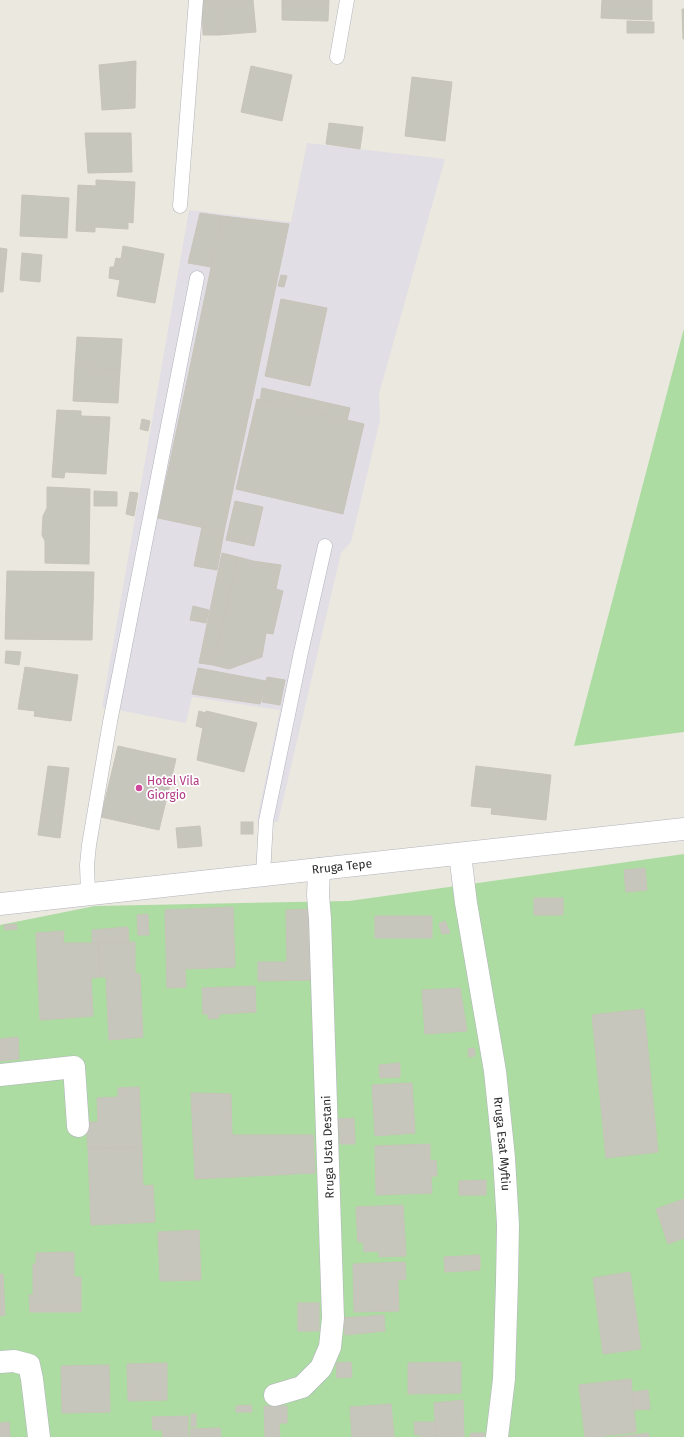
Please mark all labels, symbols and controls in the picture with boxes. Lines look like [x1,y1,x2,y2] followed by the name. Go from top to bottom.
[147,774,200,802] place label: Hotel Vila Giorgio
[134,783,144,793] marker: Hotel Vila Giorgio
[311,856,373,877] street label: Rruga Tepe
[319,1095,337,1199] street label: Rruga Usta Destani
[491,1096,513,1191] street label: Rruga Esat Myftiu

